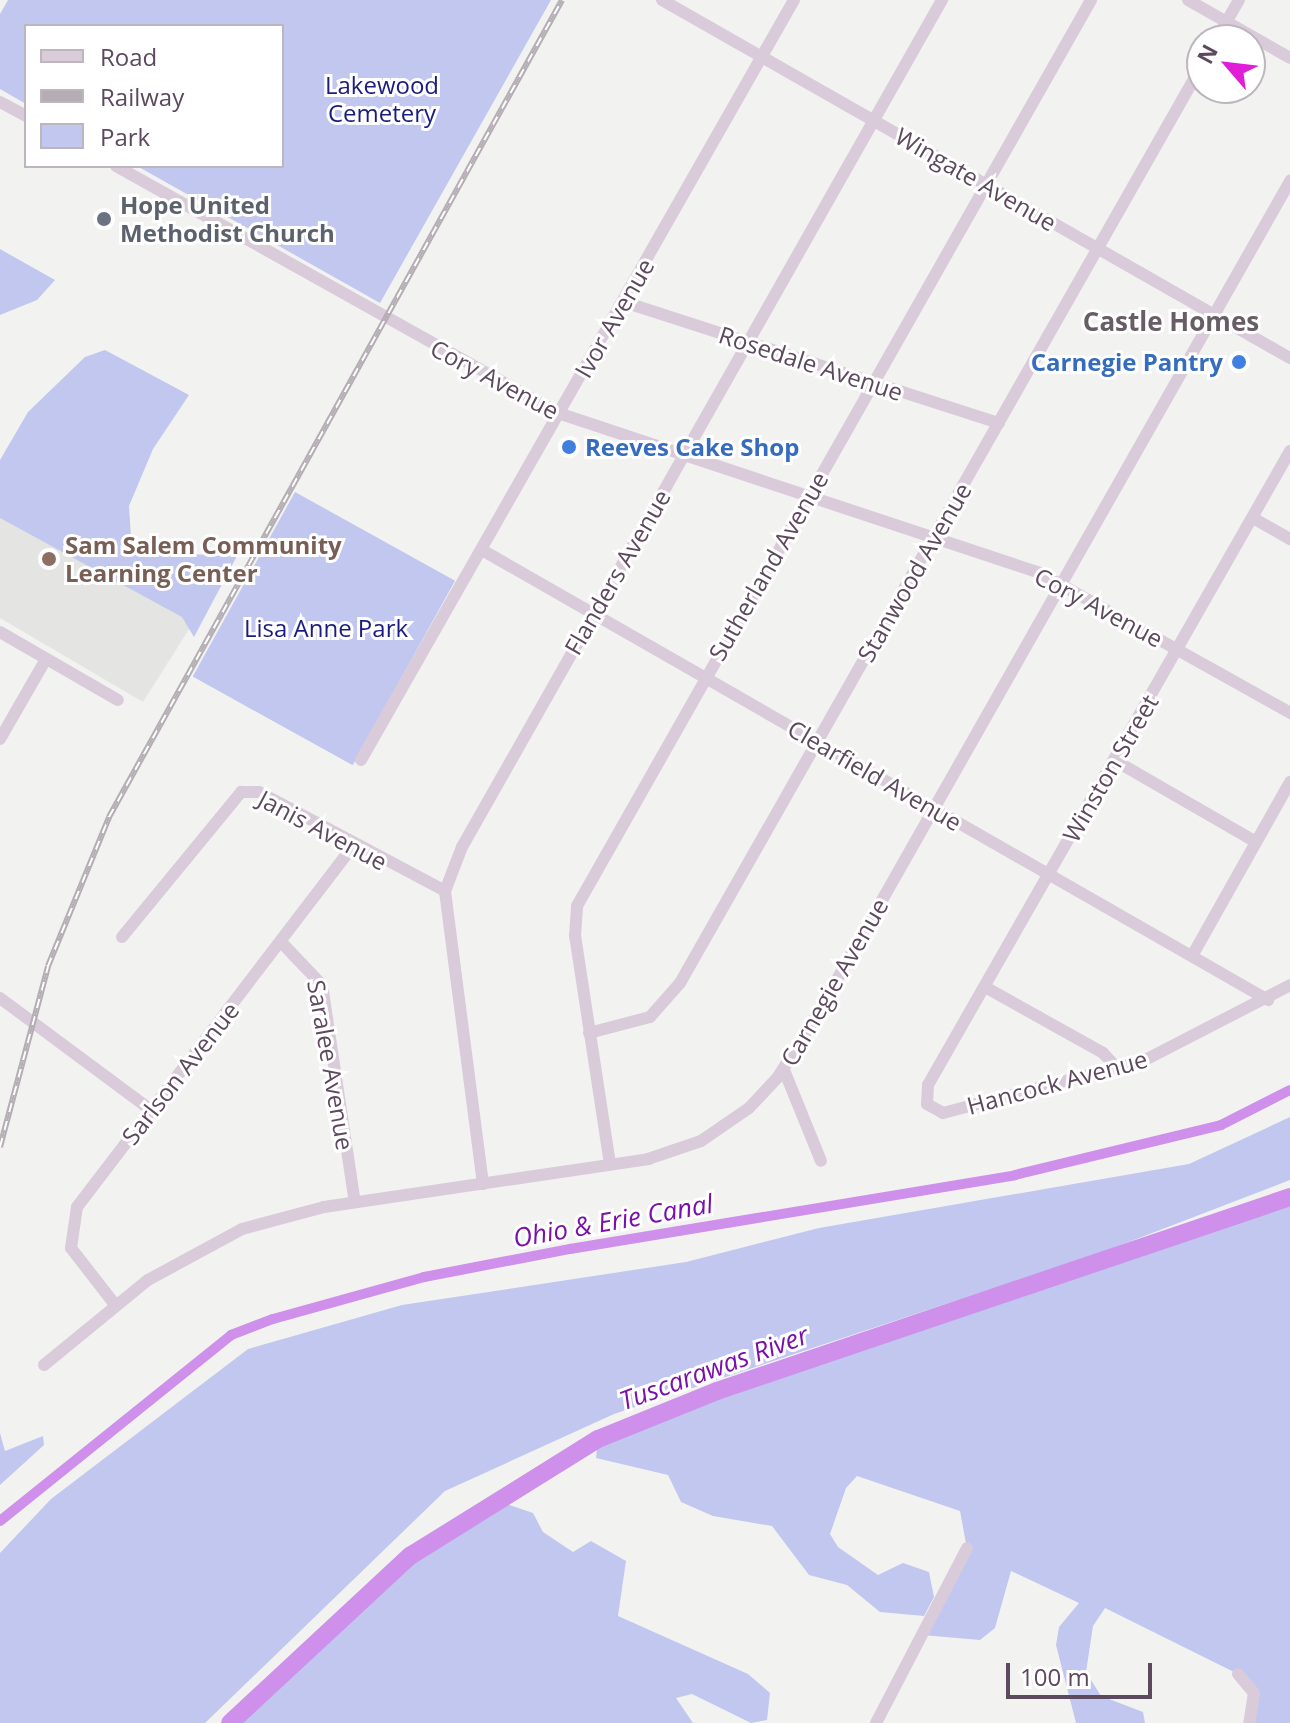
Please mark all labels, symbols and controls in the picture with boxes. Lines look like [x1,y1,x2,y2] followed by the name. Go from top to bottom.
[24,24,284,168] legend
[1186,24,1266,104] north arrow
[1189,39,1224,69] text: N
[100,40,157,73] text: Road
[325,71,439,127] park label: Lakewood Cemetery
[100,80,184,113] text: Railway
[100,120,150,153] text: Park
[890,121,1062,237] street label: Wingate Avenue
[120,191,335,247] place label: Hope United Methodist Church
[95,210,113,228] marker: Hope United Methodist Church
[568,253,660,383] street label: Ivor Avenue
[1083,306,1259,338] district label: Castle Homes
[715,320,907,406] street label: Rosedale Avenue
[426,333,564,425] street label: Cory Avenue
[1031,348,1223,376] place label: Carnegie Pantry
[1230,353,1248,371] marker: Carnegie Pantry
[585,433,799,461] place label: Reeves Cake Shop
[560,438,578,456] marker: Reeves Cake Shop
[702,467,834,665] street label: Sutherland Avenue
[851,477,977,667] street label: Stanwood Avenue
[558,484,676,660] street label: Flanders Avenue
[65,531,342,587] place label: Sam Salem Community Learning Center
[40,550,58,568] marker: Sam Salem Community Learning Center
[1030,561,1168,653] street label: Cory Avenue
[244,614,408,642] park label: Lisa Anne Park
[1056,689,1164,847] street label: Winston Street
[783,714,967,836] street label: Clearfield Avenue
[254,784,392,876] street label: Janis Avenue
[774,893,894,1071] street label: Carnegie Avenue
[302,978,360,1152] street label: Saralee Avenue
[115,996,245,1150] street label: Sarlson Avenue
[964,1044,1150,1120] street label: Hancock Avenue
[511,1188,715,1254] water label: Ohio & Erie Canal
[615,1319,813,1417] water label: Tuscarawas River
[1010,1647,1156,1697] scale bar
[1020,1660,1090,1693] text: 100 m

